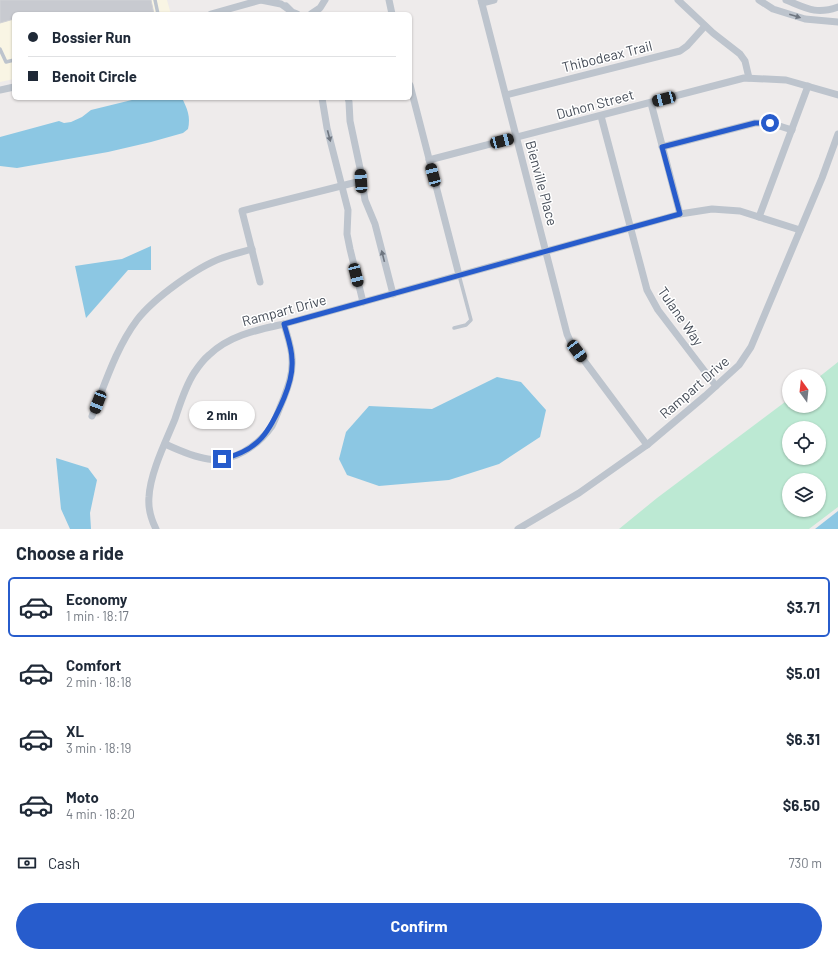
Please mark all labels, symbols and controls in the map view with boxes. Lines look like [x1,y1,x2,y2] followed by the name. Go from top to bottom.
[789,13,801,19] one-way arrow
[52,28,131,46] text: Bossier Run
[560,37,654,75] street label: Thibodeax Trail
[52,67,137,85] text: Benoit Circle
[554,85,636,123] street label: Duhon Street
[651,90,677,108] car
[761,114,779,132] route start
[326,131,332,143] one-way arrow
[489,132,515,150] car
[522,139,562,227] street label: Bienville Place
[424,162,442,188] car
[354,169,368,193] car
[380,250,386,262] one-way arrow
[347,262,365,288] car
[655,283,708,349] street label: Tulane Way
[240,291,328,329] street label: Rampart Drive
[565,338,589,364] car
[656,352,732,422] street label: Rampart Drive
[782,369,826,413] north arrow
[782,369,826,517] map controls
[88,389,108,415] car
[189,401,255,429] callout: 2 min
[206,407,238,423] text: 2 min
[782,421,826,465] button: locate
[213,450,231,468] route end
[782,473,826,517] button: layers
[16,542,124,564] text: Choose a ride
[18,589,54,625] icon: car
[66,590,127,608] text: Economy
[786,598,820,616] text: $3.71
[66,608,129,624] text: 1 min · 18:17
[18,655,54,691] icon: car
[66,656,121,674] text: Comfort
[786,664,820,682] text: $5.01
[66,674,132,690] text: 2 min · 18:18
[18,721,54,757] icon: car
[66,722,84,740] text: XL
[786,730,820,748] text: $6.31
[66,740,131,756] text: 3 min · 18:19
[18,787,54,823] icon: car
[66,788,99,806] text: Moto
[783,796,820,814] text: $6.50
[66,806,135,822] text: 4 min · 18:20
[16,852,38,874] icon: cash
[48,854,80,872] text: Cash
[788,855,822,871] text: 730 m
[16,903,822,949] button: Confirm

